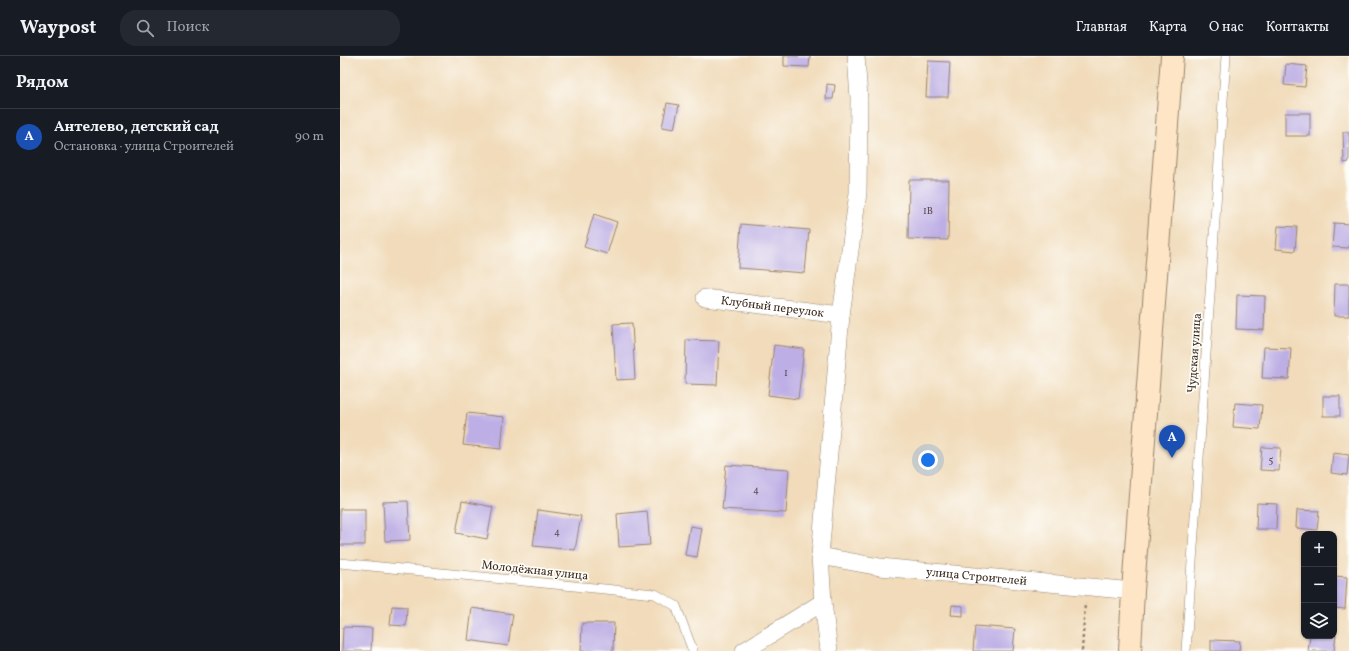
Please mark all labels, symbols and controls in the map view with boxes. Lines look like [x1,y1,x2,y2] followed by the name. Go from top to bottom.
[120,10,400,46] search box
[20,15,96,41] text: Waypost
[134,17,156,39] icon: search
[166,17,209,38] text: Поиск
[1076,18,1127,37] text: Главная
[1149,18,1187,37] text: Карта
[1209,18,1244,37] text: О нас
[1266,18,1329,37] text: Контакты
[16,71,69,94] text: Рядом
[54,117,219,138] text: Антелево, детский сад
[24,128,34,146] text: A
[295,128,324,146] text: 90 m
[54,138,234,156] text: Остановка · улица Строителей
[923,204,933,218] house number: 1В
[720,293,825,322] street label: Клубный переулок
[1184,312,1206,394] street label: Чудская улица
[784,366,788,380] house number: 1
[1159,425,1185,458] pin: A
[918,450,938,470] your location
[1269,453,1274,467] house number: 5
[753,483,759,497] house number: 4
[554,525,560,539] house number: 4
[1301,531,1337,639] map controls
[1301,531,1337,567] button: +
[481,557,589,585] street label: Молодёжная улица
[925,564,1028,590] street label: улица Строителей
[1301,567,1337,603] button: −
[1301,603,1337,639] button: layers

